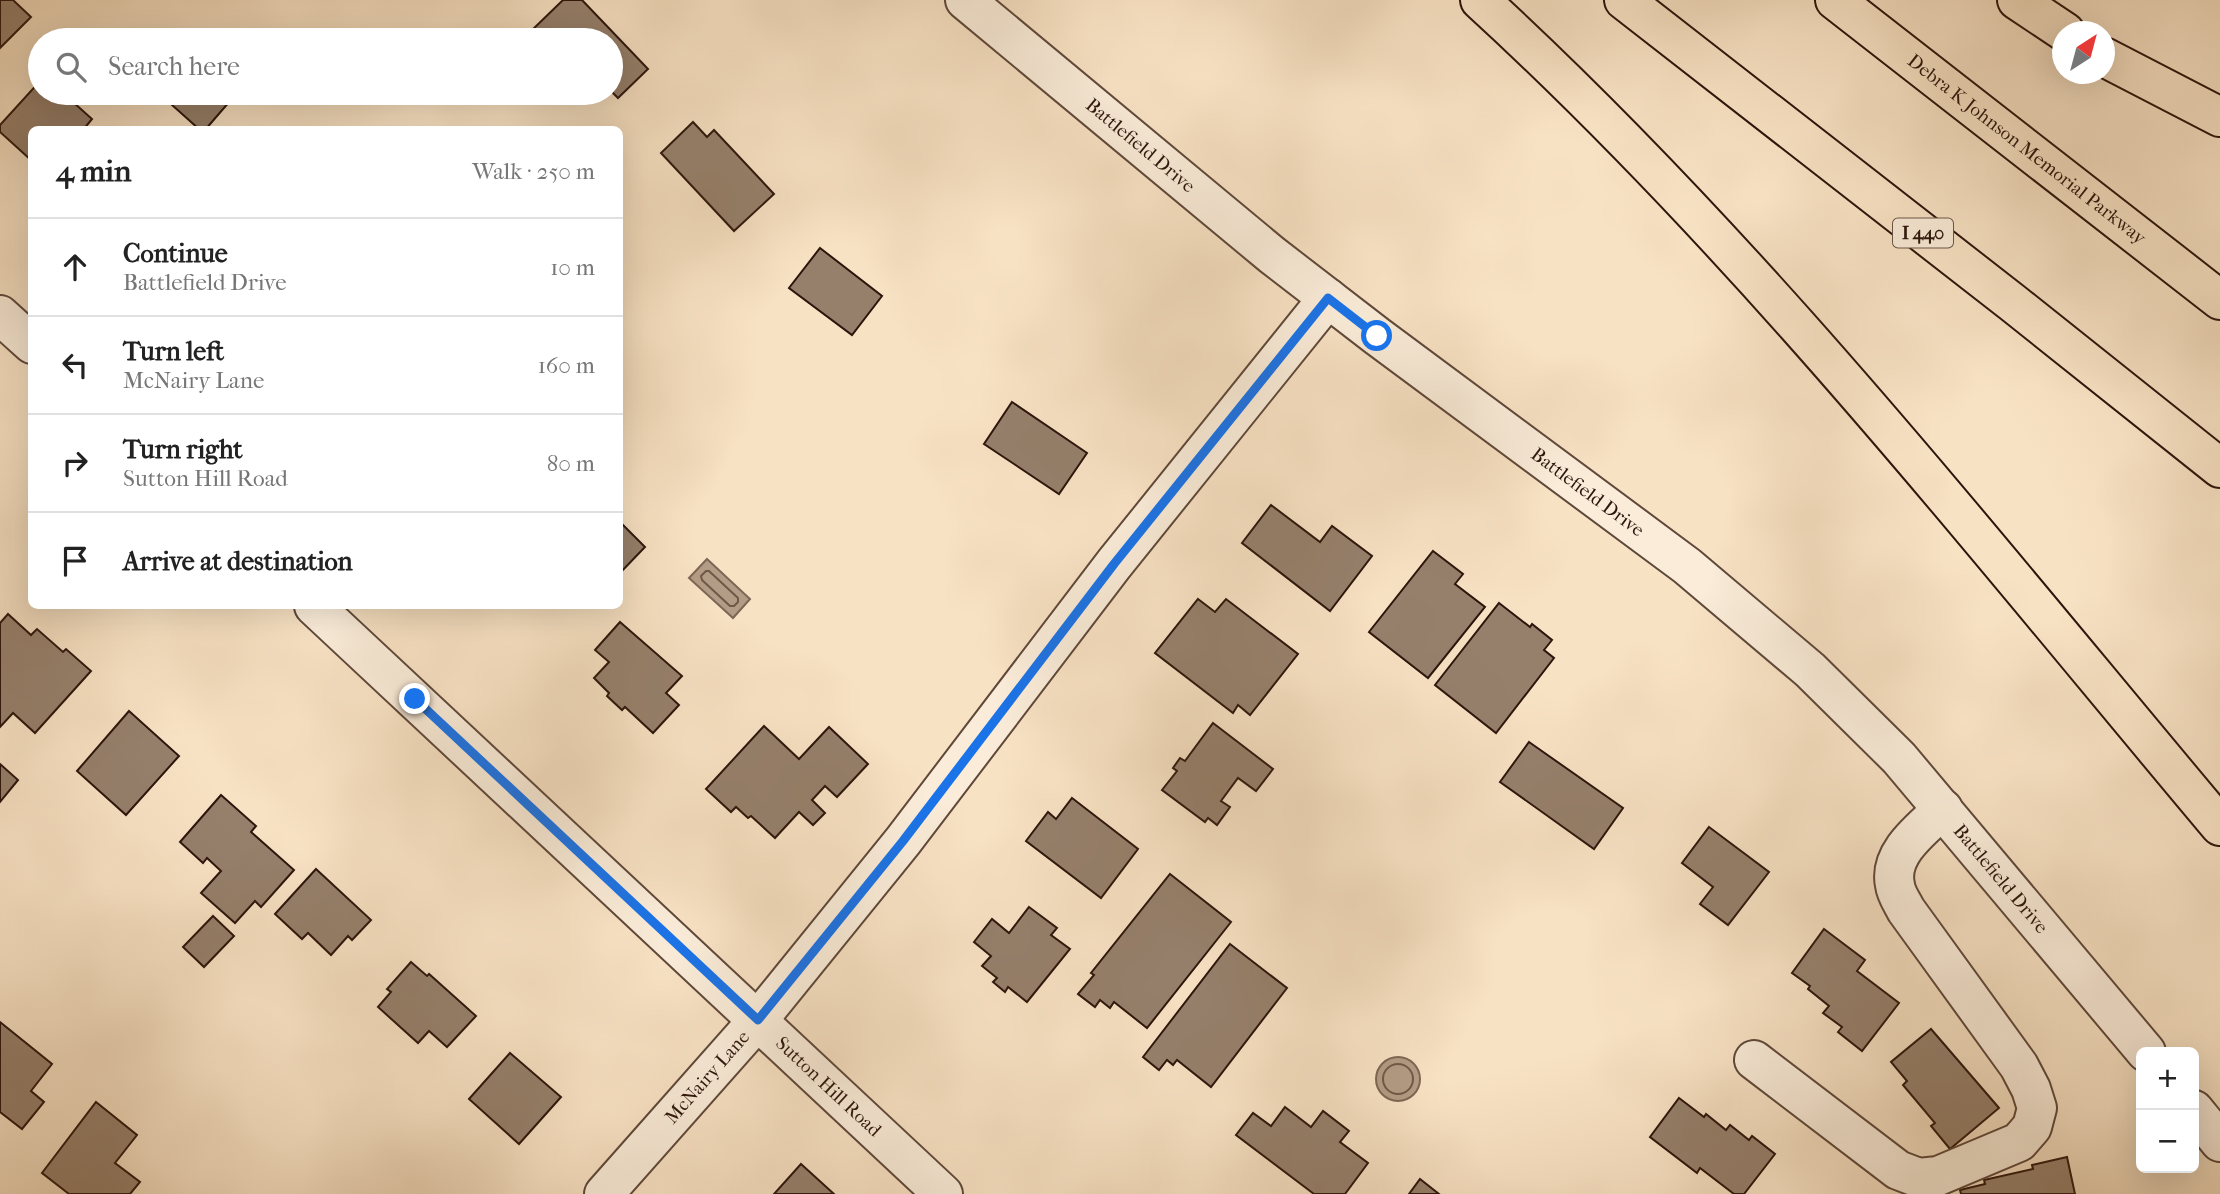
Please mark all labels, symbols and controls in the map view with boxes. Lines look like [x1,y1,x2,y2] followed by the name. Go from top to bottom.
[2052,21,2115,84] north arrow
[28,28,623,105] search box
[52,48,90,86] icon: search
[1903,50,2151,250] street label: Debra K Johnson Memorial Parkway
[108,51,240,82] text: Search here
[1081,94,1199,197] street label: Battlefield Drive
[56,154,131,189] text: 4 min
[472,158,595,185] text: Walk · 250 m
[1893,218,1953,247] road number: I 440
[123,238,228,269] text: Continue
[56,248,94,286] icon: ahead
[550,254,595,281] text: 10 m
[123,269,287,296] text: Battlefield Drive
[1361,320,1392,351] route start
[123,336,224,367] text: Turn left
[56,346,94,384] icon: left
[538,352,595,379] text: 160 m
[123,367,264,394] text: McNairy Lane
[123,434,243,465] text: Turn right
[1527,443,1648,541] street label: Battlefield Drive
[56,444,94,482] icon: right
[547,450,595,477] text: 80 m
[123,465,288,492] text: Sutton Hill Road
[56,542,94,580] icon: arrive
[123,546,353,577] text: Arrive at destination
[399,683,430,714] route end
[1949,820,2053,938] street label: Battlefield Drive
[660,1026,754,1128] street label: McNairy Lane
[771,1032,886,1142] street label: Sutton Hill Road
[2136,1047,2199,1173] map controls
[2136,1047,2199,1110] button: +
[2136,1110,2199,1173] button: −

